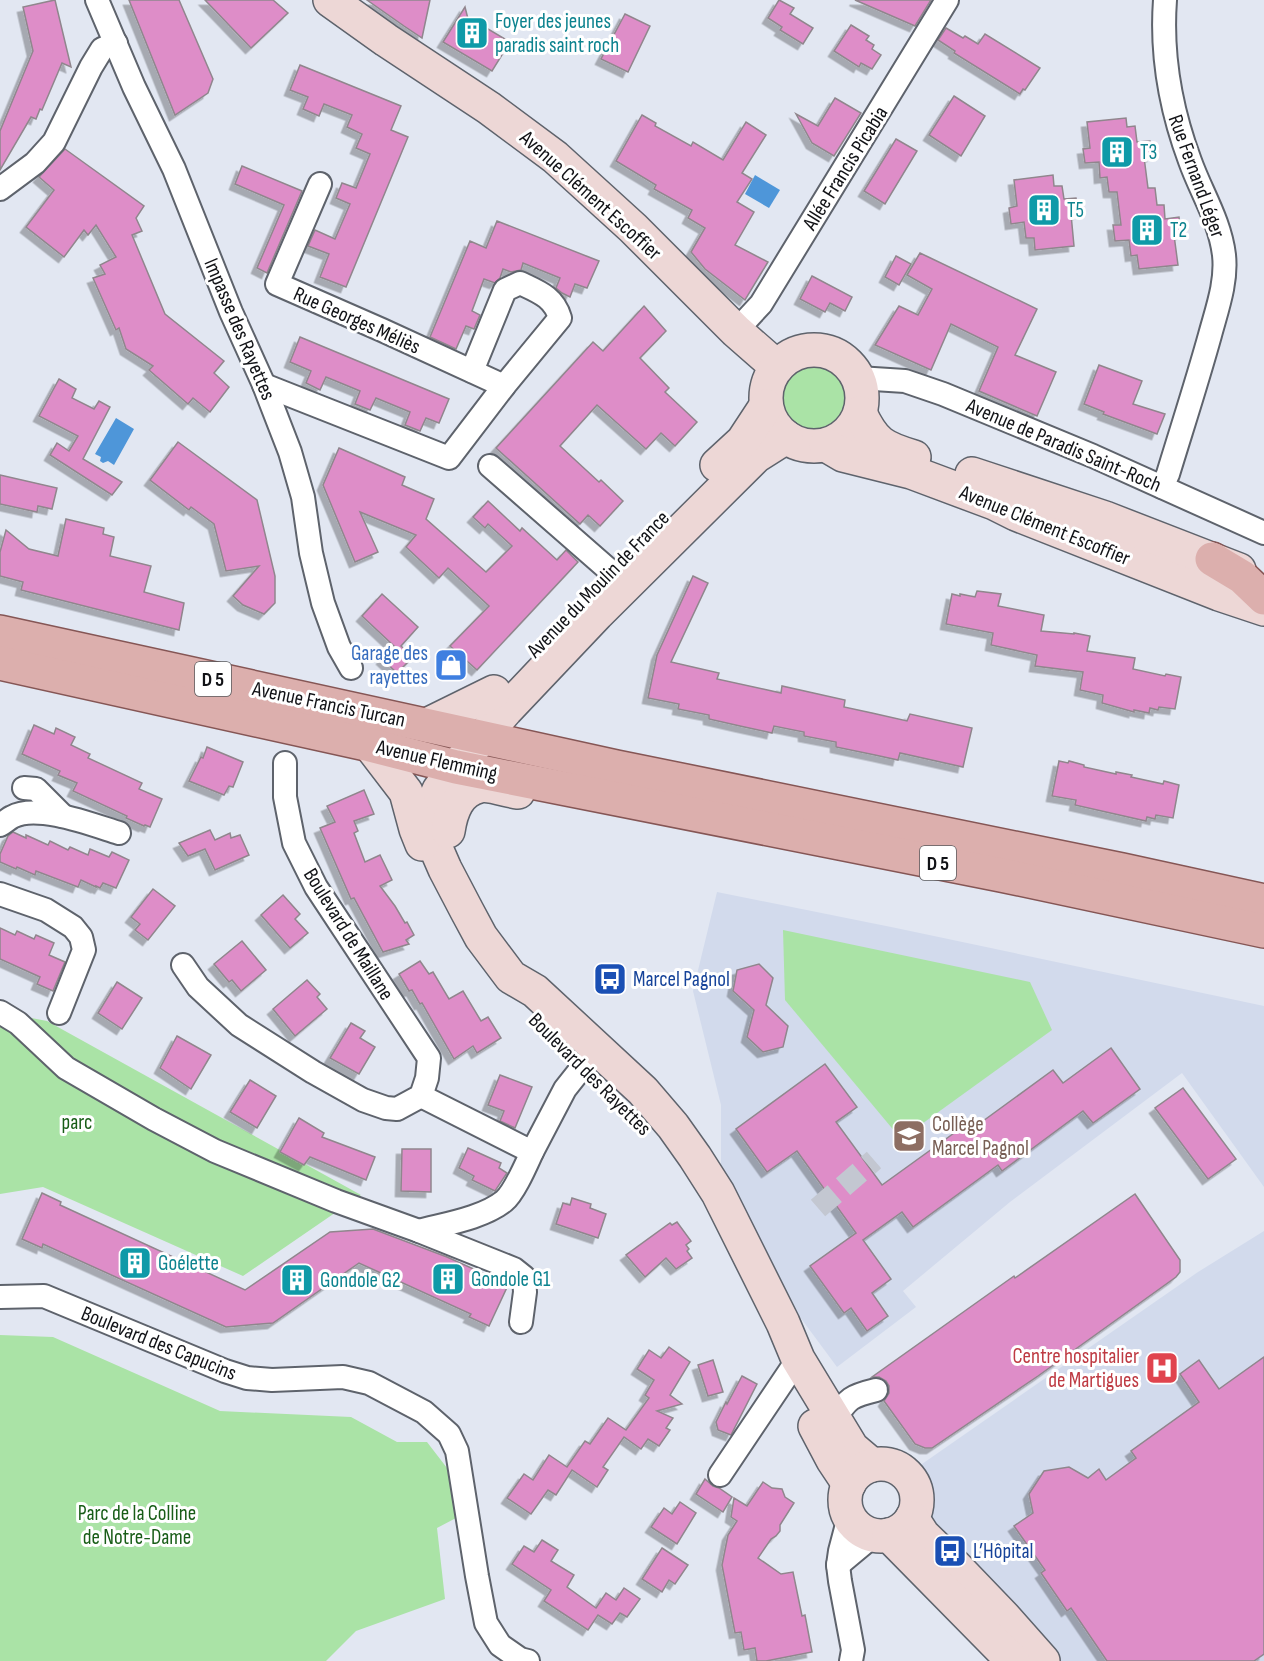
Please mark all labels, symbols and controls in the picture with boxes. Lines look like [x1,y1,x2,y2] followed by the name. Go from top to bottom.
[495,9,619,58] place label: Foyer des jeunes paradis saint roch
[454,15,490,51] building icon: Foyer des jeunes paradis saint roch
[797,102,893,235] street label: Allée Francis Picabia
[1163,111,1230,241] street label: Rue Fernand Léger
[514,125,667,265] street label: Avenue Clément Escoffier
[1099,134,1135,170] building icon: T3
[1140,140,1157,165] place label: T3
[1026,192,1062,228] building icon: T5
[1067,198,1084,223] place label: T5
[1129,212,1165,248] building icon: T2
[1170,218,1187,243] place label: T2
[198,255,281,404] street label: Impasse des Rayettes
[290,281,424,360] street label: Rue Georges Méliès
[962,393,1165,498] street label: Avenue de Paradis Saint-Roch
[955,479,1134,571] street label: Avenue Clément Escoffier
[521,506,675,664] street label: Avenue du Moulin de France
[351,641,428,690] place label: Garage des rayettes
[433,647,469,683] shop icon: Garage des rayettes
[195,662,231,696] road number: D 5
[249,676,407,733] street label: Avenue Francis Turcan
[373,734,500,787] street label: Avenue Flemming
[920,846,956,880] road number: D 5
[298,864,399,1005] street label: Boulevard de Maillane
[592,961,628,997] bus stop icon: Marcel Pagnol
[633,967,730,992] place label: Marcel Pagnol
[523,1008,656,1141] street label: Boulevard des Rayettes
[62,1110,92,1135] park label: parc
[932,1112,1029,1161] place label: Collège Marcel Pagnol
[891,1118,927,1154] school or university icon: Collège Marcel Pagnol
[117,1245,153,1281] building icon: Goélette
[158,1251,219,1276] place label: Goélette
[430,1261,466,1297] building icon: Gondole G1
[279,1262,315,1298] building icon: Gondole G2
[471,1267,551,1292] place label: Gondole G1
[320,1268,401,1293] place label: Gondole G2
[78,1301,240,1386] street label: Boulevard des Capucins
[1013,1344,1139,1393] place label: Centre hospitalier de Martigues
[1144,1350,1180,1386] hospital icon: Centre hospitalier de Martigues
[78,1501,196,1550] park label: Parc de la Colline de Notre-Dame
[932,1533,968,1569] bus stop icon: L’Hôpital
[973,1539,1033,1564] place label: L’Hôpital

